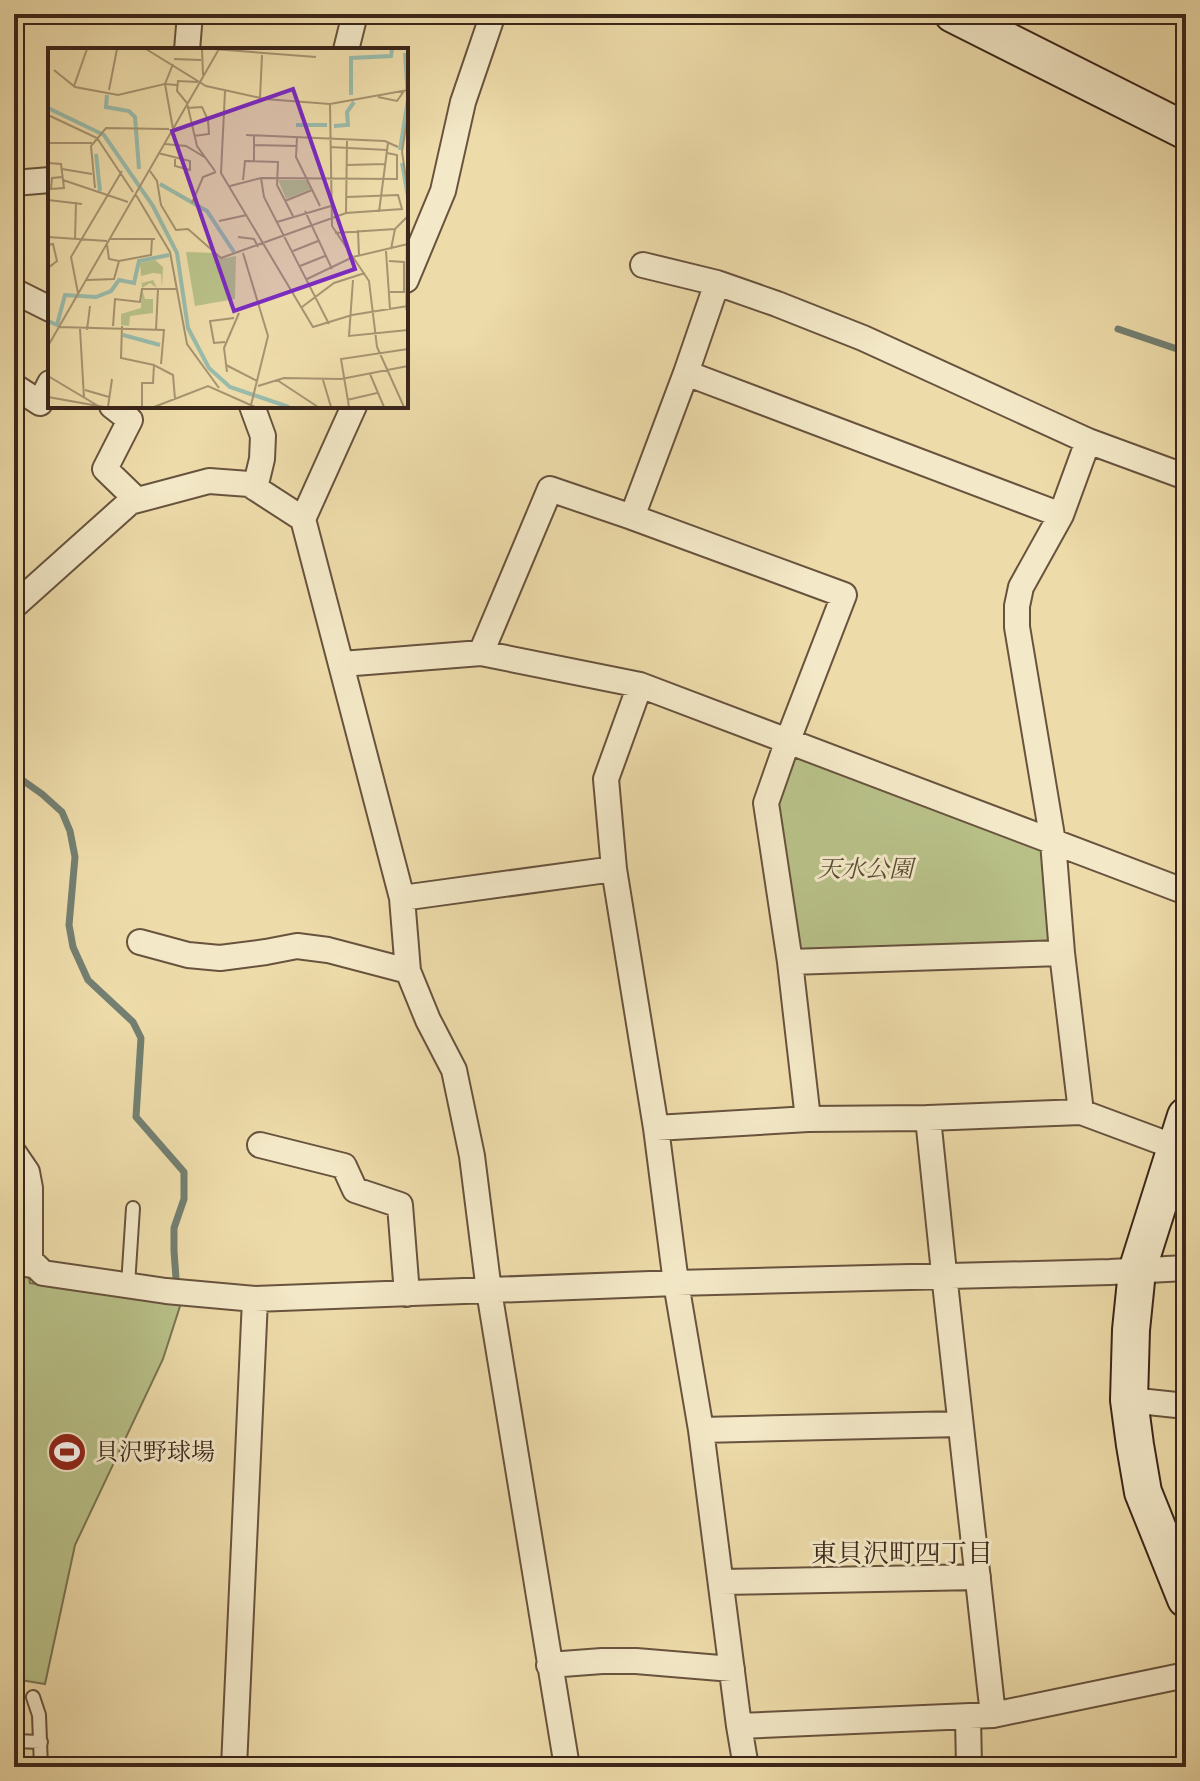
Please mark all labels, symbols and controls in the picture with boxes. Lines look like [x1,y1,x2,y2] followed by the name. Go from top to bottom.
[48,48,408,408] inset map
[817,855,917,883] park label: 天水公園
[46,1431,88,1473] sports icon: 貝沢野球場
[95,1438,215,1466] place label: 貝沢野球場
[811,1538,993,1569] district label: 東貝沢町四丁目

